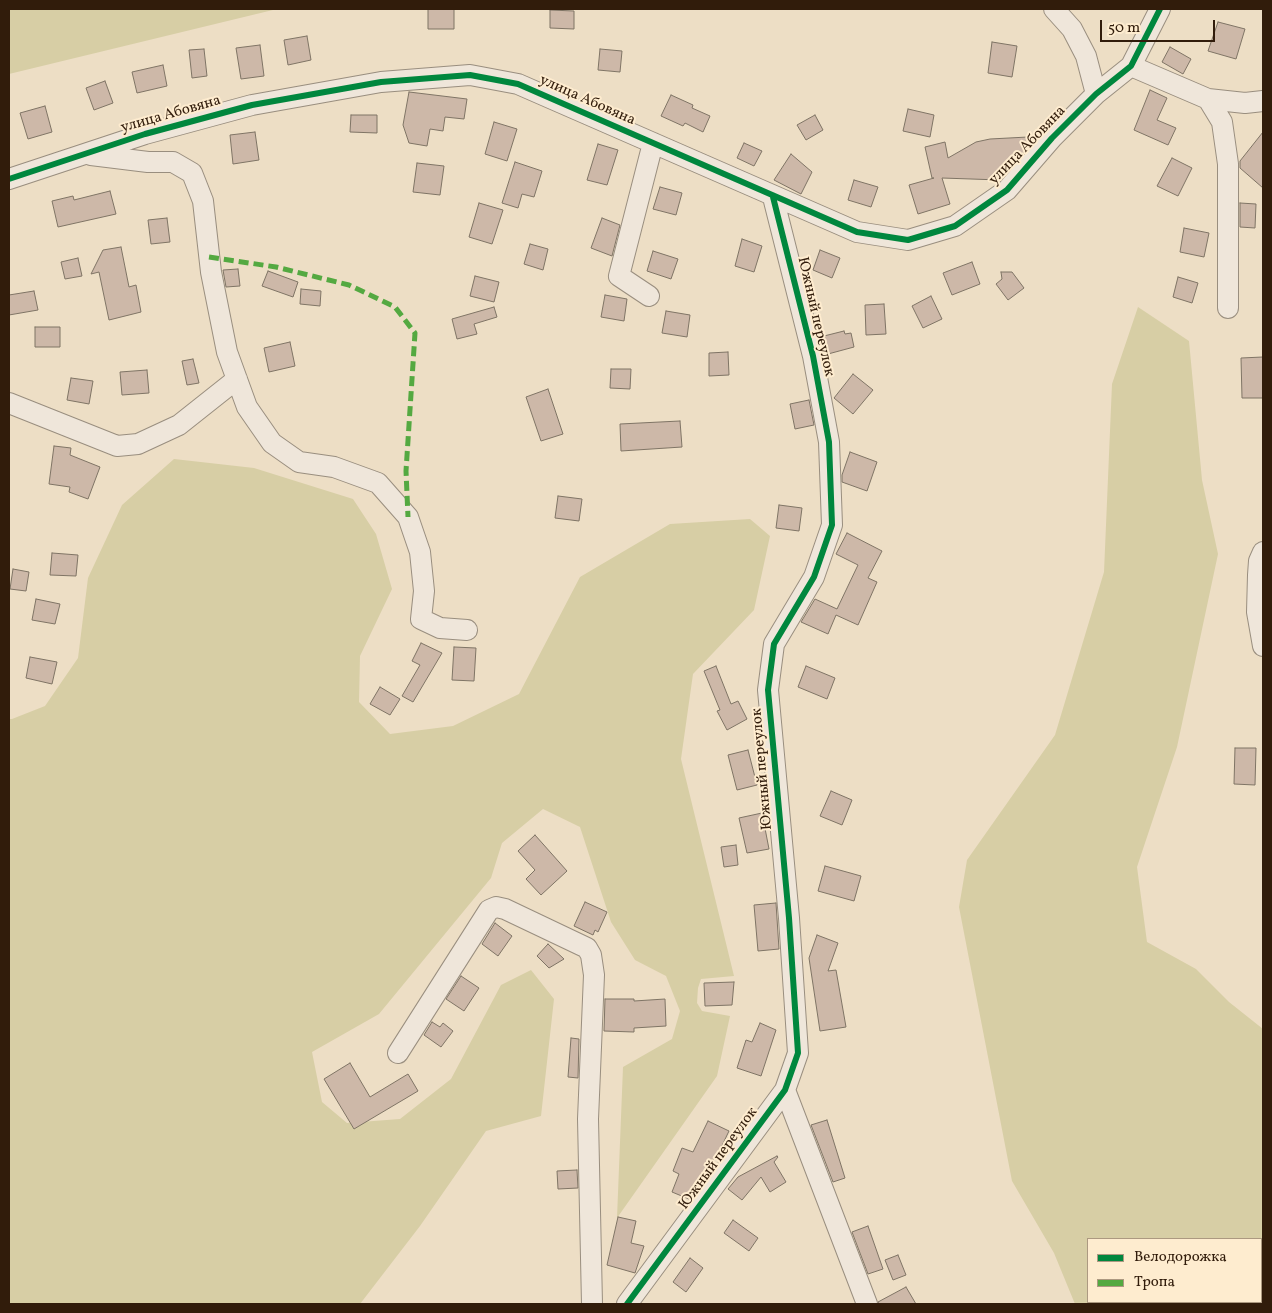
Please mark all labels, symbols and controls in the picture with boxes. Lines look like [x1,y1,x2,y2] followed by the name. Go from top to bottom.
[1102,10,1217,42] scale bar
[1108,18,1140,39] text: 50 m
[536,72,638,130] street label: улица Абовяна
[119,92,223,138] street label: улица Абовяна
[986,103,1070,189] street label: улица Абовяна
[792,255,838,379] street label: Южный переулок
[749,707,777,831] street label: Южный переулок
[676,1104,762,1214] street label: Южный переулок
[1087,1238,1262,1303] legend
[1134,1247,1227,1268] text: Велодорожка
[1134,1272,1175,1293] text: Тропа

